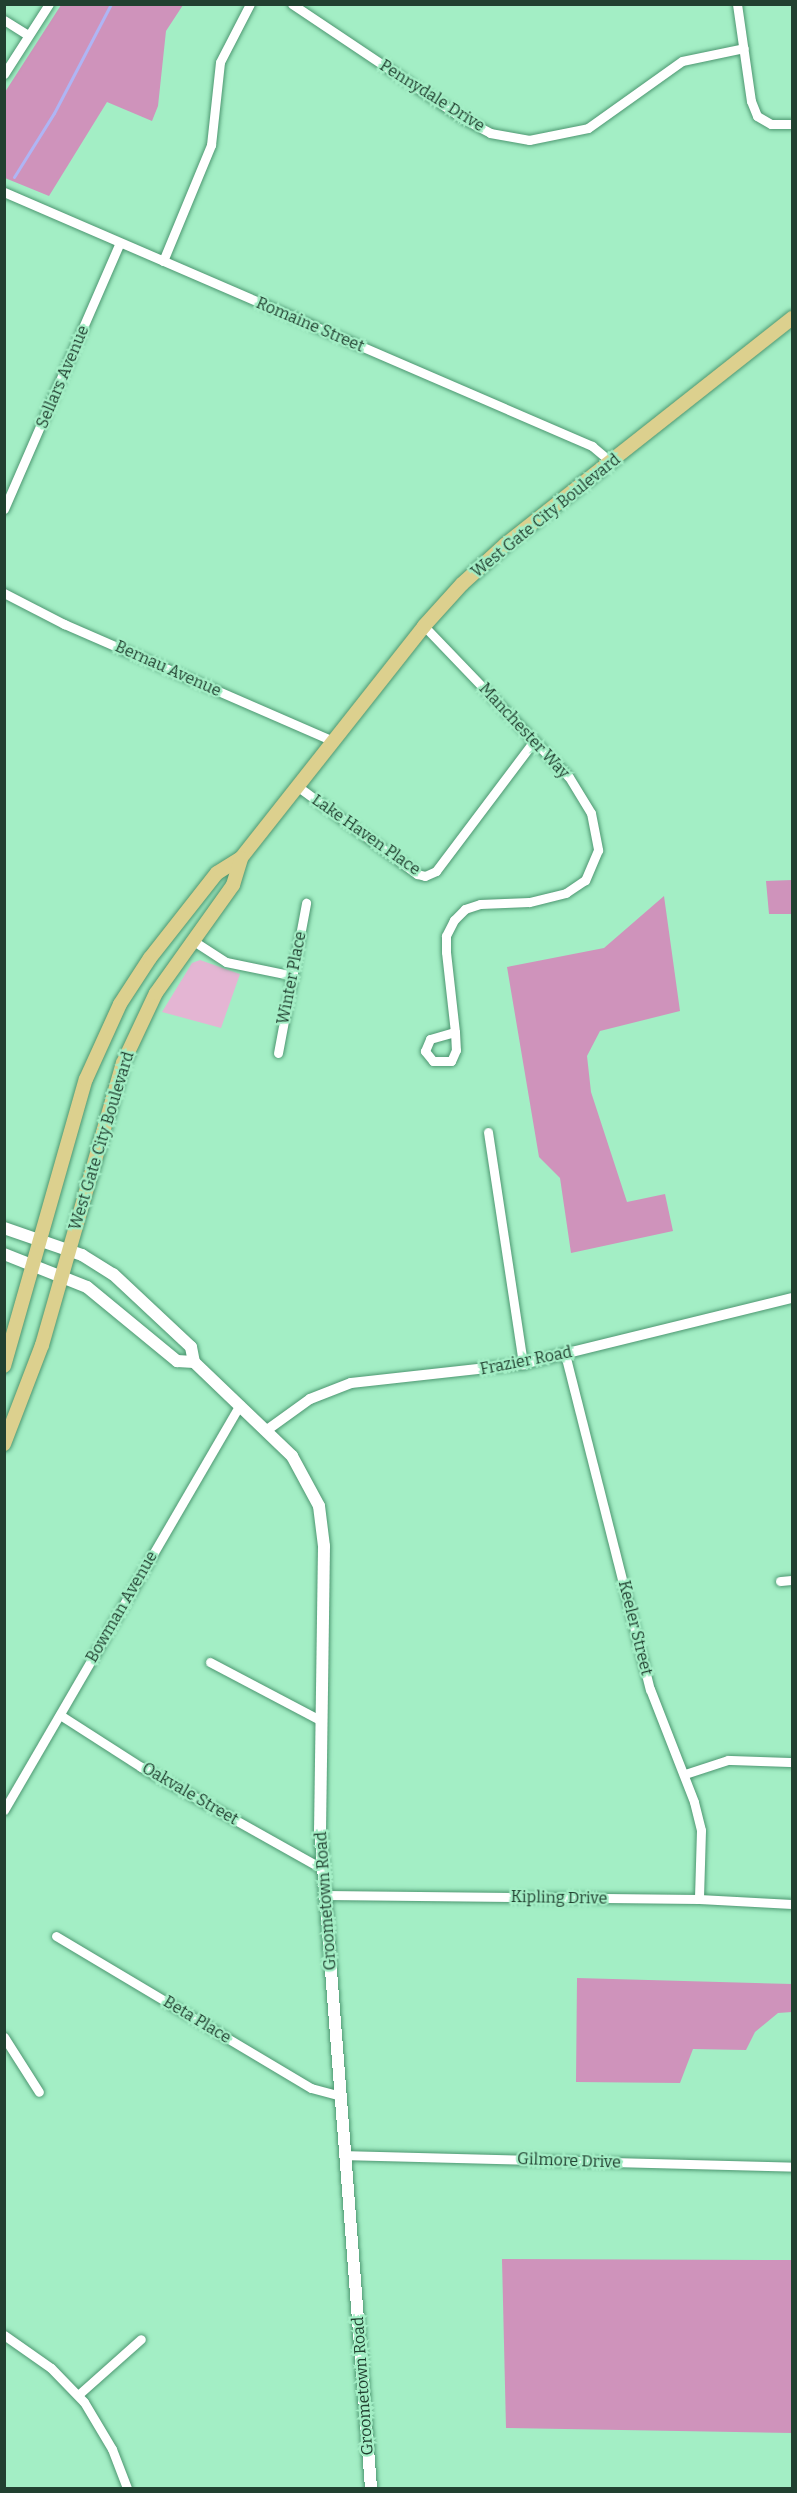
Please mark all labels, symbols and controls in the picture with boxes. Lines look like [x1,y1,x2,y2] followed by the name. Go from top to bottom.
[376,56,488,136] street label: Pennydale Drive
[253,294,367,356] street label: Romaine Street
[33,323,93,431] street label: Sellars Avenue
[468,450,624,582] street label: West Gate City Boulevard
[112,637,224,701] street label: Bernau Avenue
[475,679,573,783] street label: Manchester Way
[308,790,424,880] street label: Lake Haven Place
[274,930,310,1026] street label: Winter Place
[66,1049,138,1233] street label: West Gate City Boulevard
[478,1343,574,1379] street label: Frazier Road
[82,1548,162,1666] street label: Bowman Avenue
[614,1579,656,1677] street label: Keeler Street
[139,1759,241,1829] street label: Oakvale Street
[312,1831,340,1971] street label: Groometown Road
[511,1888,607,1908] street label: Kipling Drive
[160,1992,234,2048] street label: Beta Place
[517,2150,621,2172] street label: Gilmore Drive
[349,2316,377,2456] street label: Groometown Road

